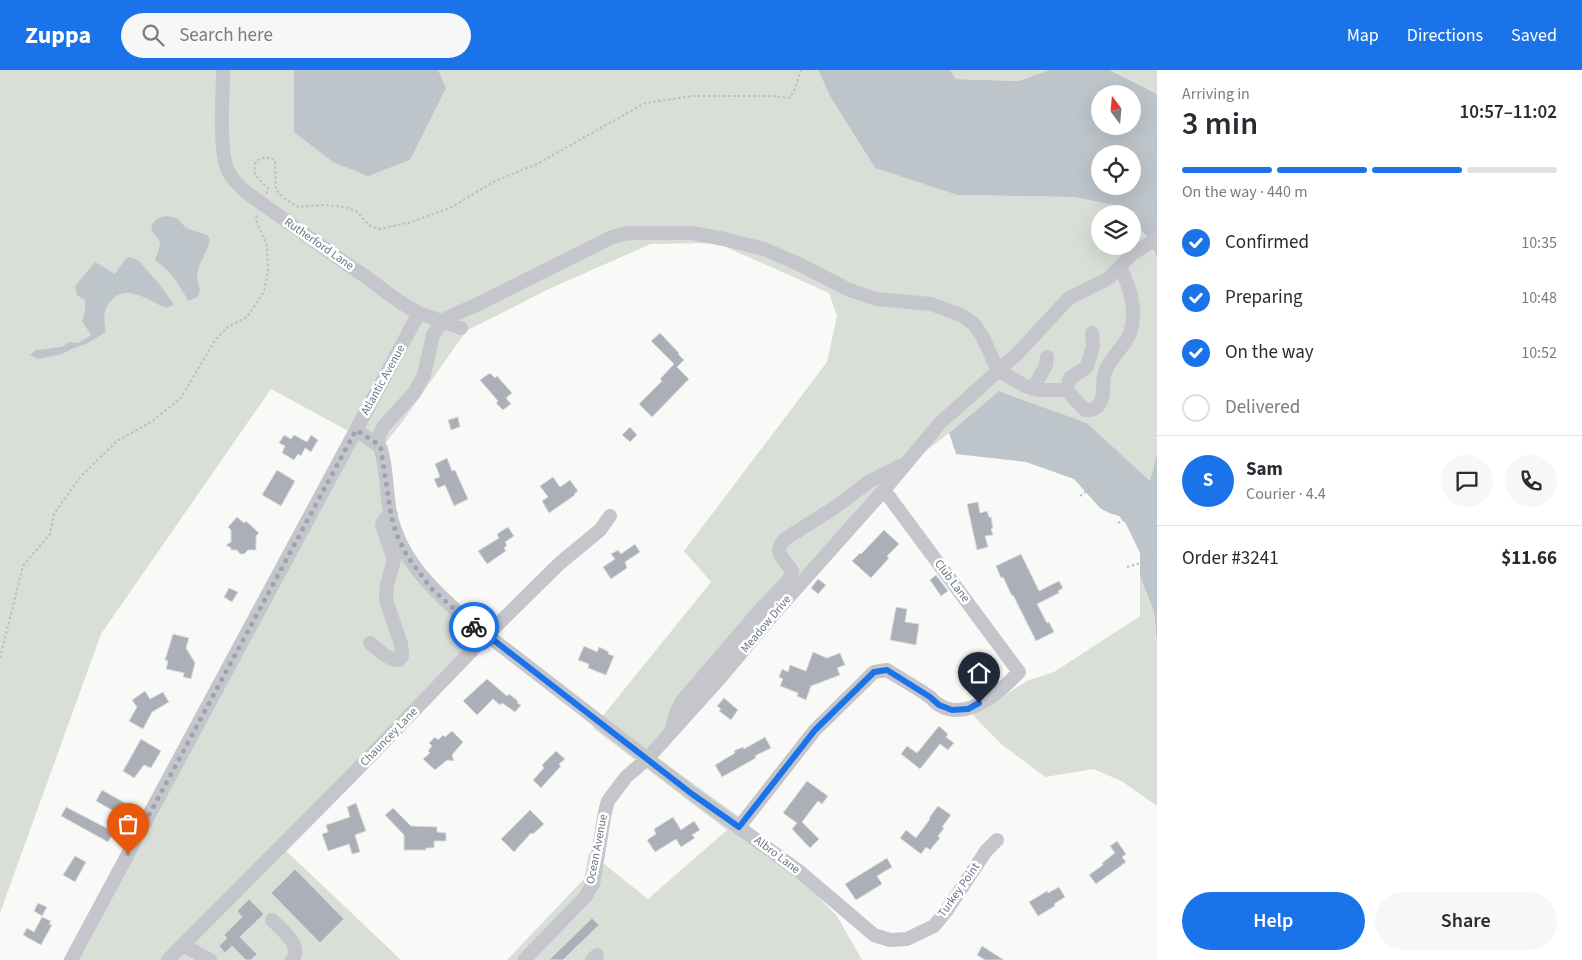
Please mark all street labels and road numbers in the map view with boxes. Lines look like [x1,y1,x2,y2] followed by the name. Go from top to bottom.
[281,214,357,274] street label: Rutherford Lane
[357,342,409,418] street label: Atlantic Avenue
[930,556,974,606] street label: Club Lane
[737,591,795,657] street label: Meadow Drive
[356,704,422,770] street label: Chauncey Lane
[582,812,612,885] street label: Ocean Avenue
[750,832,804,878] street label: Albro Lane
[934,859,984,921] street label: Turkey Point

